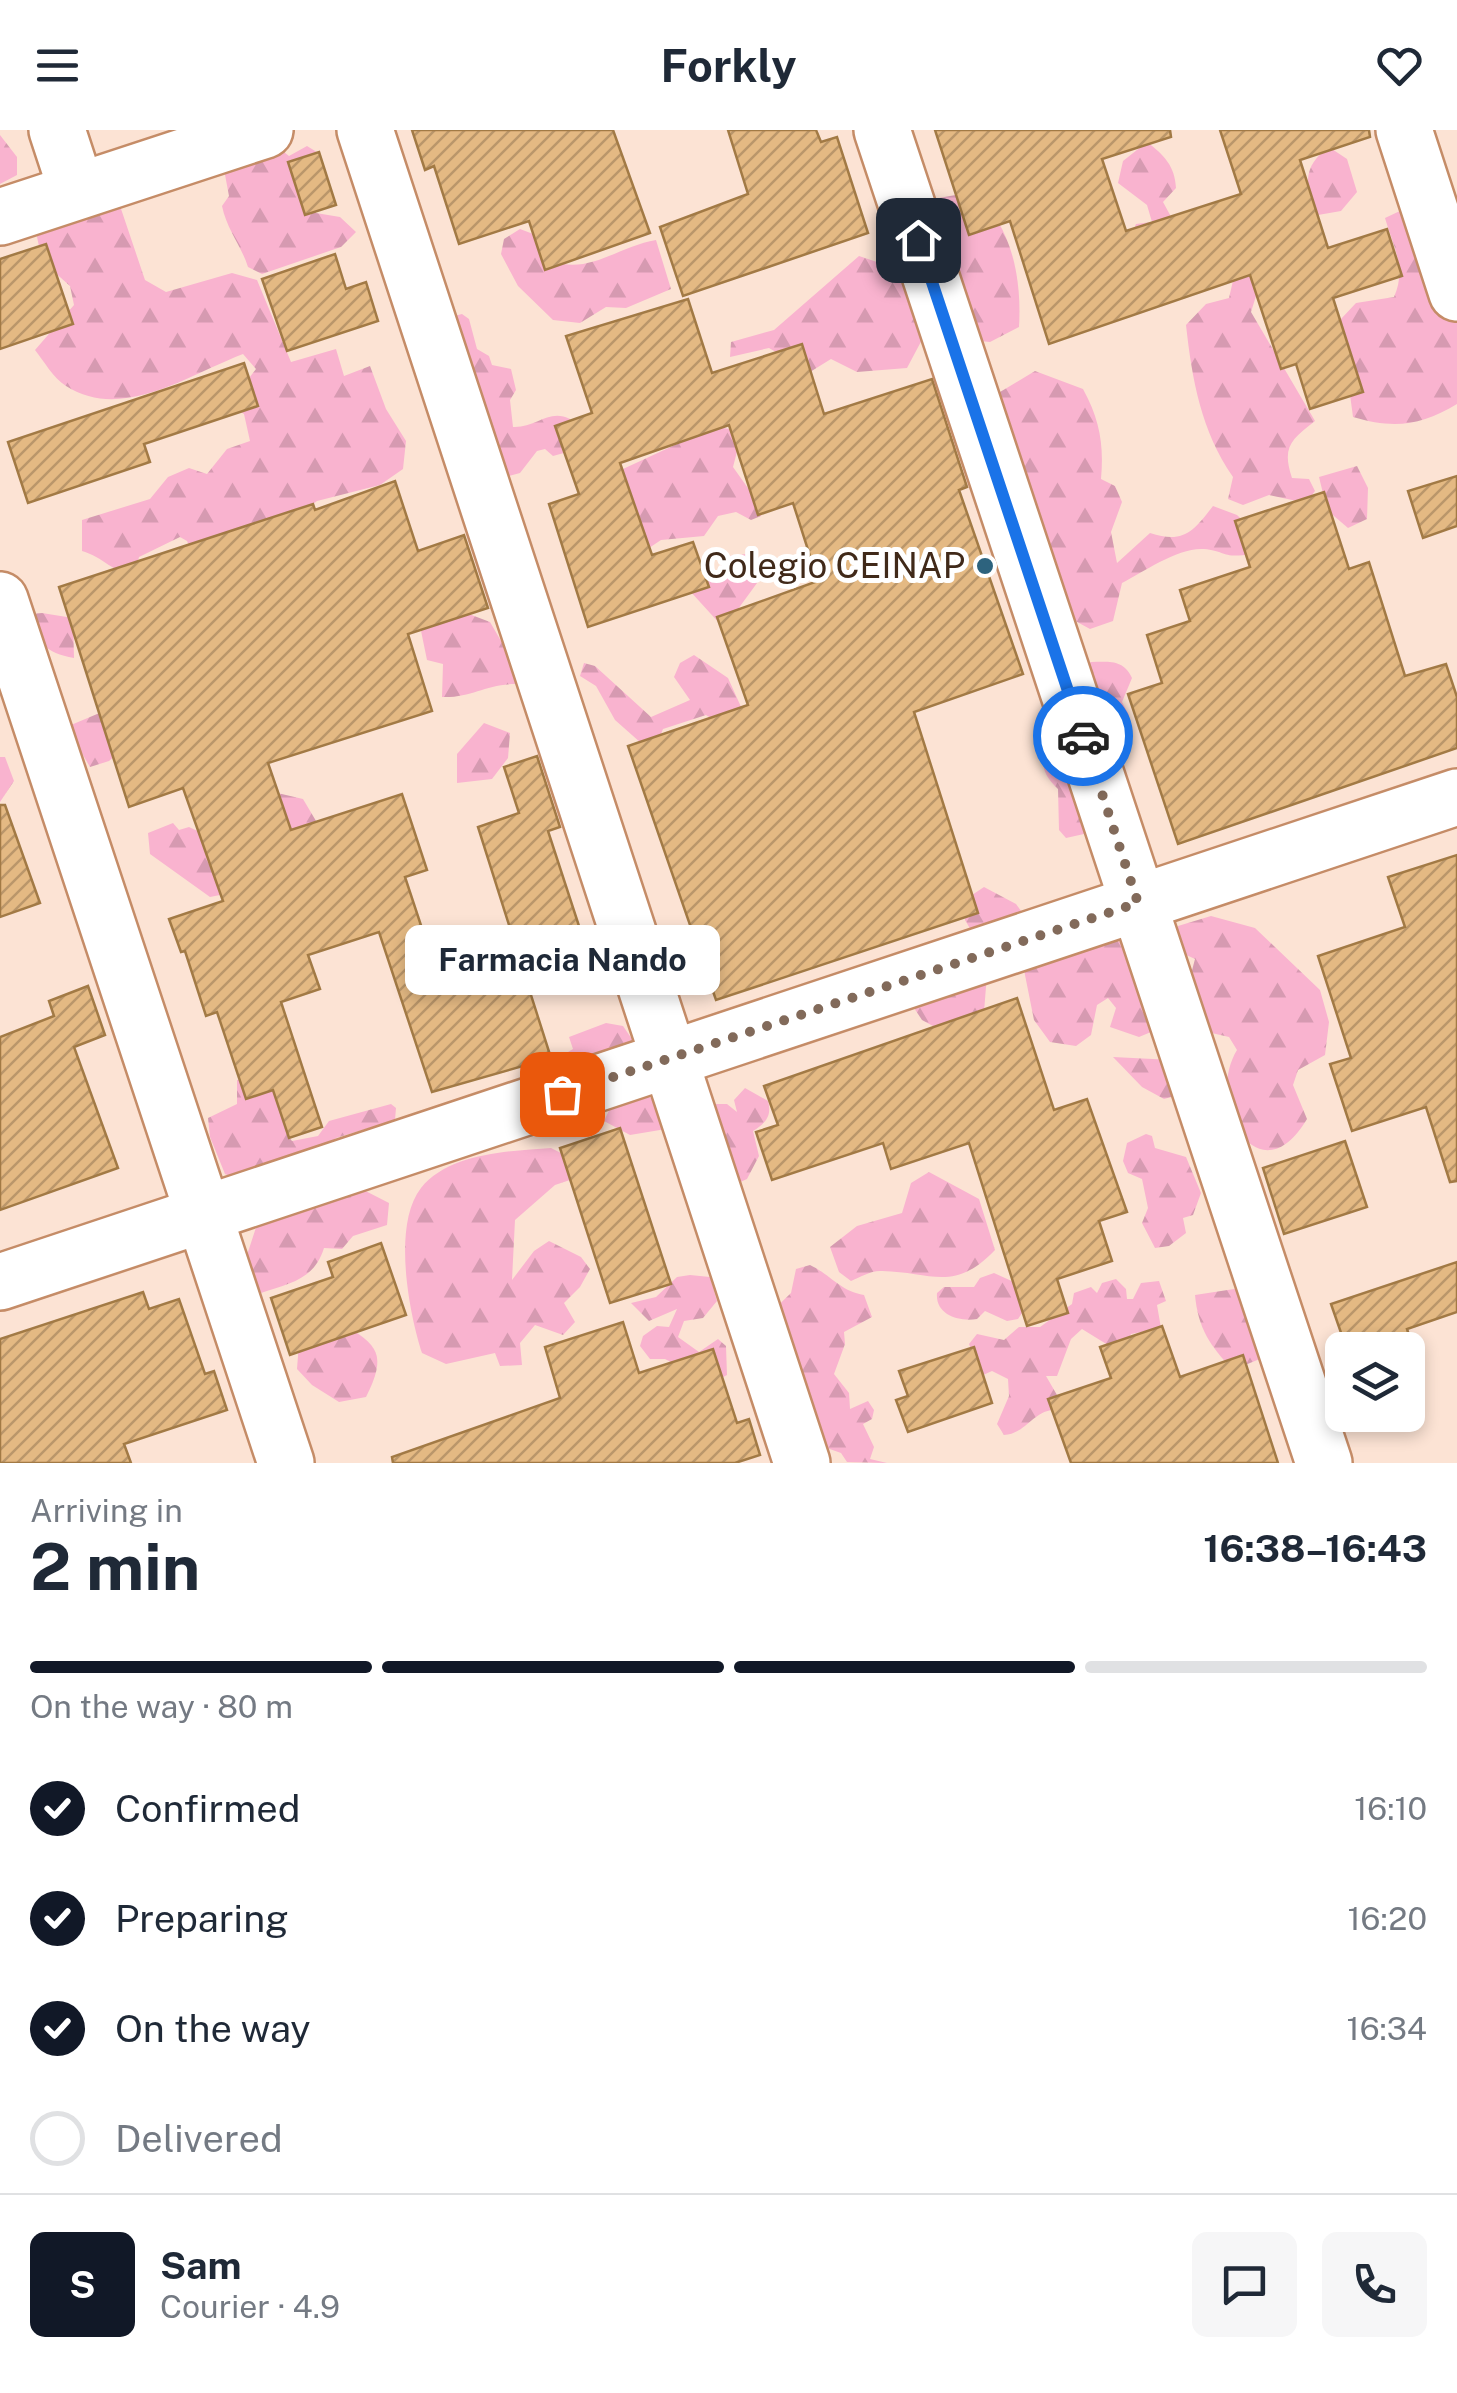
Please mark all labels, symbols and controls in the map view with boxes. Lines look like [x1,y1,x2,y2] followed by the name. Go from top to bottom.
[30,38,85,93] icon: menu
[1372,38,1427,93] icon: heart
[660,39,797,92] text: Forkly
[876,198,961,283] pin
[891,213,946,268] icon: home
[704,545,965,586] place label: Colegio CEINAP
[974,555,996,577] marker: Colegio CEINAP
[1033,686,1133,786] courier
[1056,709,1111,764] icon: car
[404,924,720,994] callout: Farmacia Nando
[438,941,687,978] text: Farmacia Nando
[520,1052,605,1137] pin
[535,1067,590,1122] icon: bag
[1325,1332,1425,1432] map controls
[1325,1332,1425,1432] button: layers
[30,1492,183,1529] text: Arriving in
[1203,1526,1427,1571] text: 16:38–16:43
[30,1528,200,1605] text: 2 min
[30,1688,293,1725] text: On the way · 80 m
[30,1781,85,1836] icon: check
[115,1786,300,1831] text: Confirmed
[1354,1790,1427,1827] text: 16:10
[30,1891,85,1946] icon: check
[115,1896,289,1941] text: Preparing
[1348,1900,1427,1937] text: 16:20
[30,2001,85,2056] icon: check
[115,2006,311,2051] text: On the way
[1347,2010,1427,2047] text: 16:34
[115,2116,283,2161] text: Delivered
[1192,2232,1297,2337] button: chat
[1322,2232,1427,2337] button: phone
[160,2243,242,2288] text: Sam
[69,2262,96,2307] text: S
[160,2288,340,2325] text: Courier · 4.9

